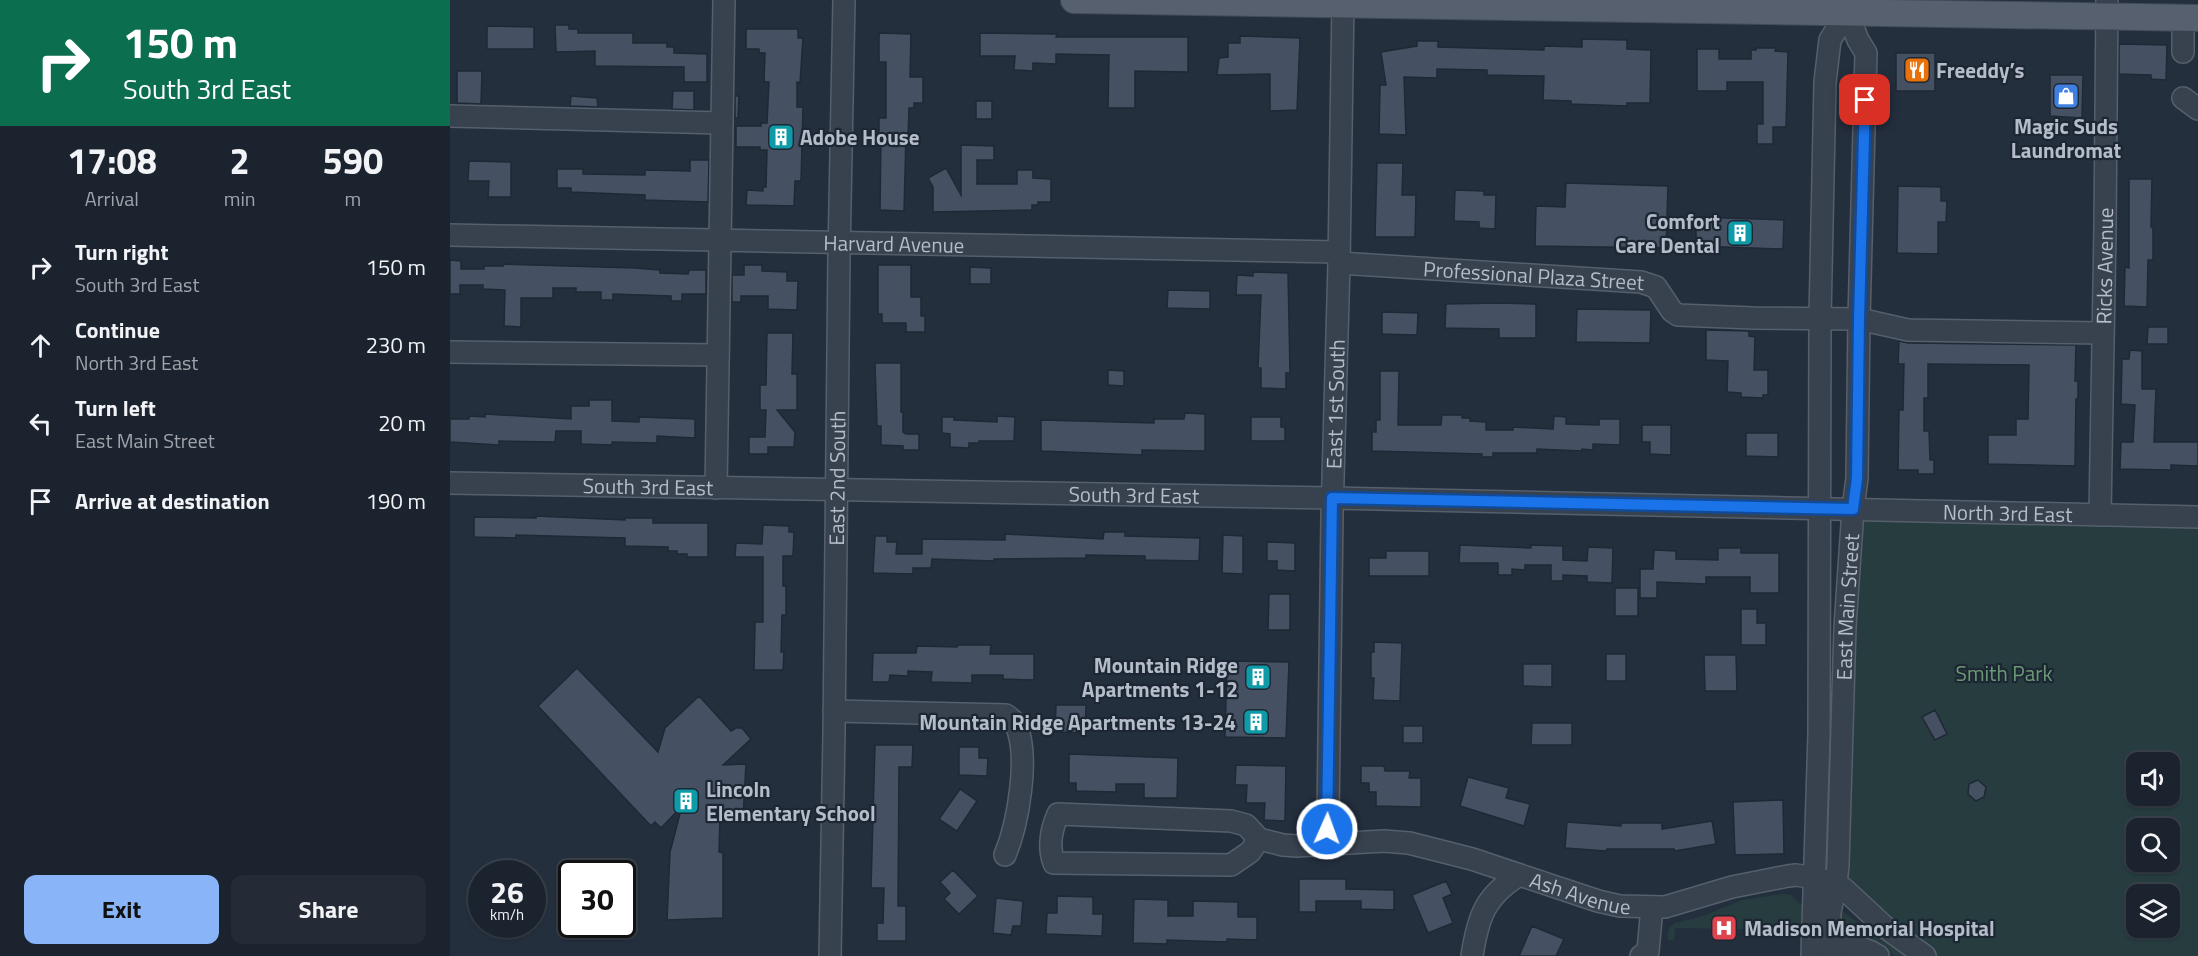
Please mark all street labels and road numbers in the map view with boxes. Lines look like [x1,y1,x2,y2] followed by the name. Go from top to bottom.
[2087,207,2121,325] street label: Ricks Avenue
[823,226,965,261] street label: Harvard Avenue
[1422,252,1646,298] street label: Professional Plaza Street
[1317,339,1353,469] street label: East 1st South
[820,410,853,546] street label: East 2nd South
[582,469,714,503] street label: South 3rd East
[1068,478,1200,512] street label: South 3rd East
[1943,495,2073,530] street label: North 3rd East
[1827,532,1867,681] street label: East Main Street
[1526,863,1631,922] street label: Ash Avenue

